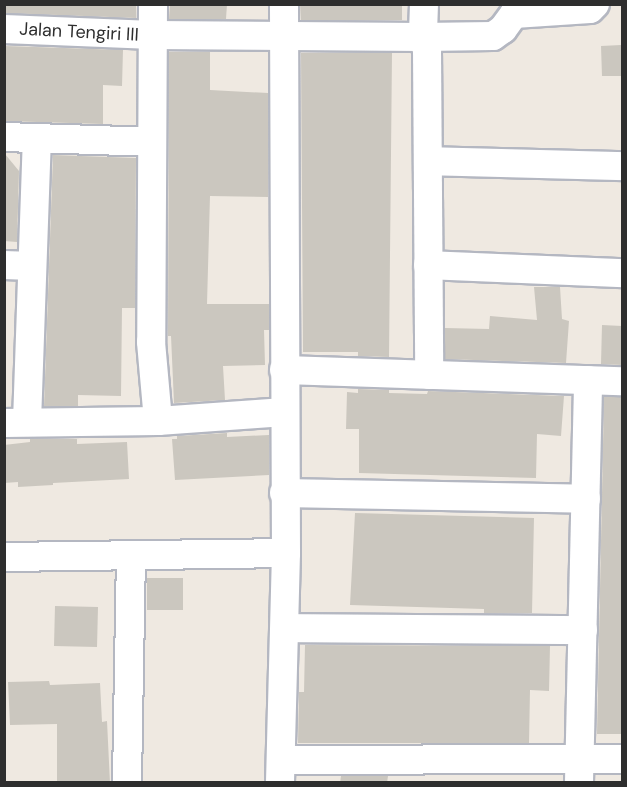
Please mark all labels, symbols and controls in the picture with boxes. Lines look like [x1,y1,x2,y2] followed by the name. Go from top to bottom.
[19,18,139,46] street label: Jalan Tengiri III

